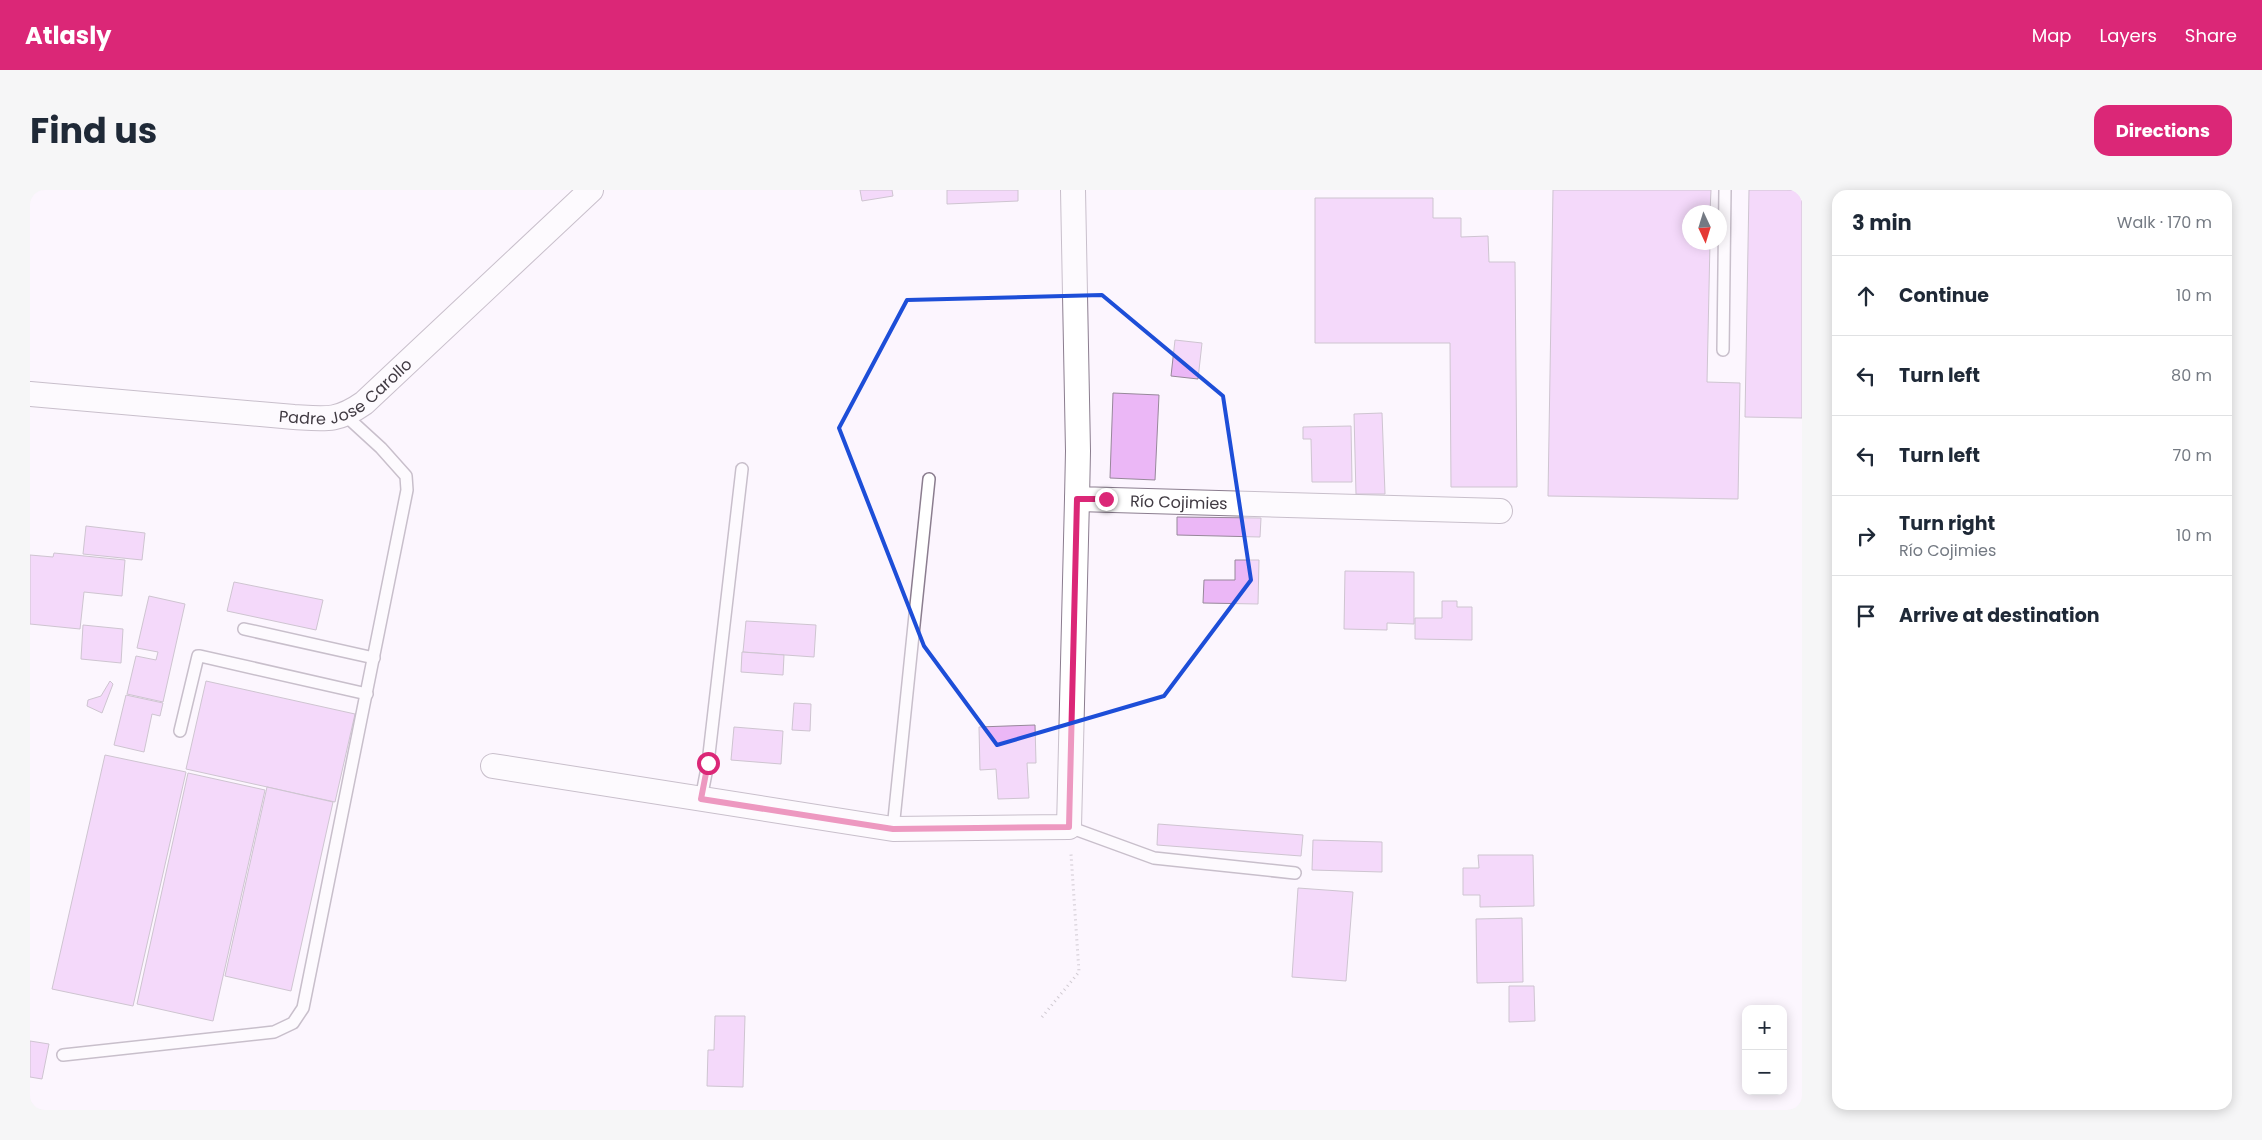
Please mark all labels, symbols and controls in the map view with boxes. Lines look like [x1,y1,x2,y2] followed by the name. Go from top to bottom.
[25,19,111,52] text: Atlasly
[2032,23,2072,48] text: Map
[2100,23,2157,48] text: Layers
[2185,23,2237,48] text: Share
[2094,105,2232,156] button: Directions
[30,106,157,155] text: Find us
[1682,205,1727,250] north arrow
[1852,208,1912,237] text: 3 min
[2117,211,2212,234] text: Walk · 170 m
[1852,282,1880,310] icon: ahead
[1899,282,1989,309] text: Continue
[2176,284,2212,307] text: 10 m
[278,353,417,430] street label: Padre Jose Carollo
[1852,362,1880,390] icon: left
[1899,362,1980,389] text: Turn left
[2171,364,2212,387] text: 80 m
[1852,442,1880,470] icon: left
[1899,442,1980,469] text: Turn left
[2172,444,2212,467] text: 70 m
[1095,488,1118,511] route end
[1130,489,1228,515] street label: Río Cojimies
[1899,510,1995,537] text: Turn right
[1852,522,1880,550] icon: right
[2176,524,2212,547] text: 10 m
[1899,539,1996,562] text: Río Cojimies
[1852,602,1880,630] icon: arrive
[1899,602,2100,629] text: Arrive at destination
[697,752,720,775] route start
[1742,1005,1787,1095] map controls
[1742,1005,1787,1050] button: +
[1742,1050,1787,1095] button: −

